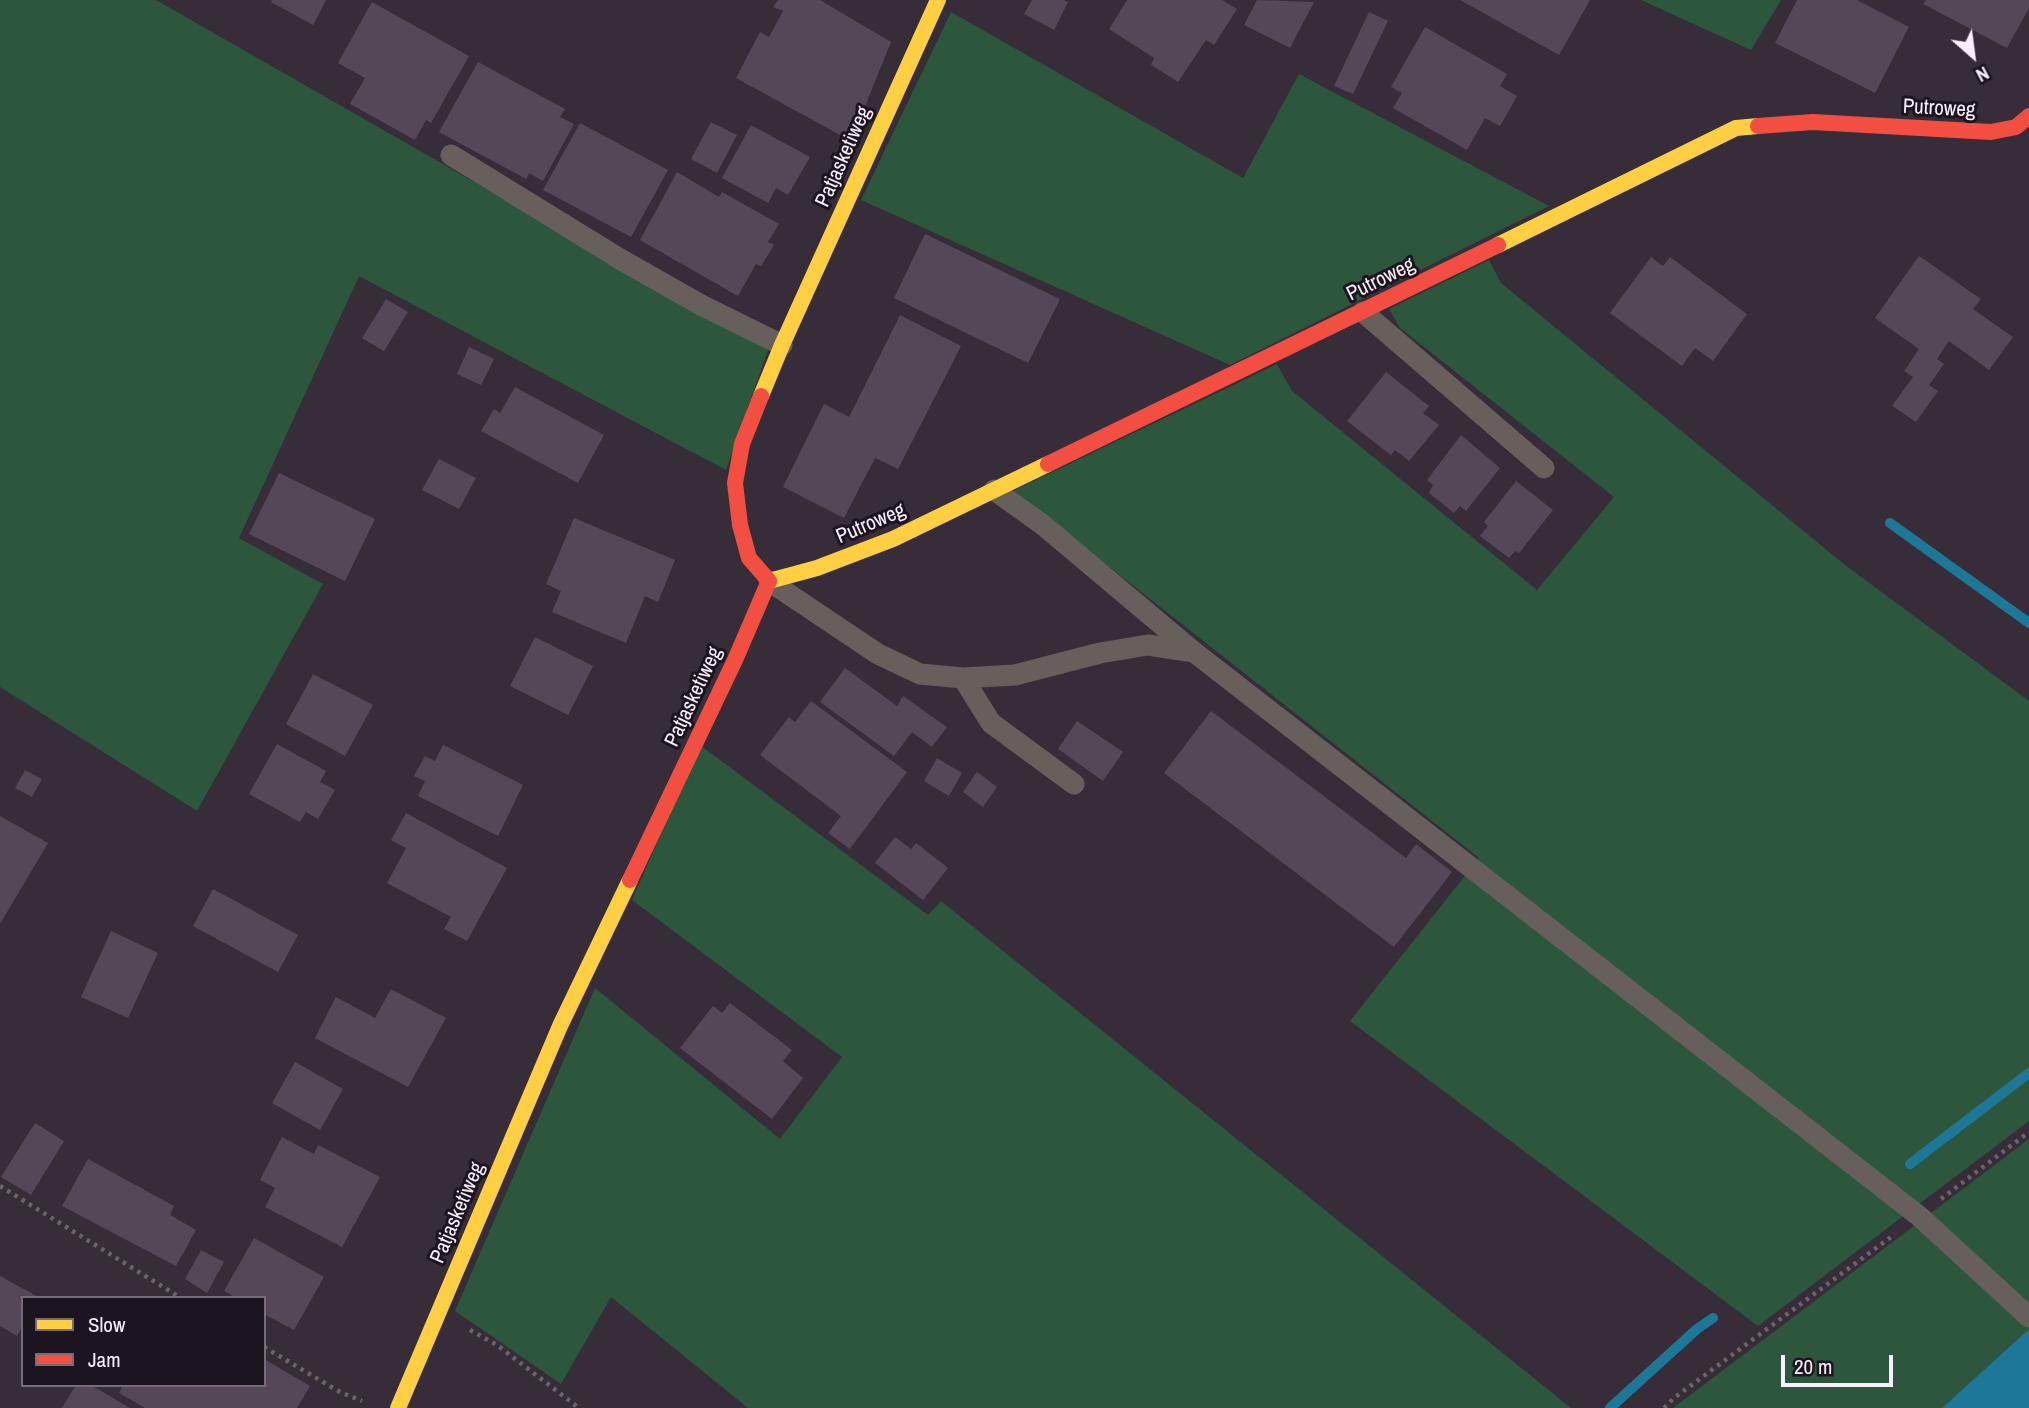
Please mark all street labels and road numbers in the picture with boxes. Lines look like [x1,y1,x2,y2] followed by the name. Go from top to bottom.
[1902,95,1976,123] street label: Putroweg
[811,103,877,211] street label: Patjasketiweg
[1343,253,1419,307] street label: Putroweg
[833,498,909,550] street label: Putroweg
[660,643,728,751] street label: Patjasketiweg
[425,1159,491,1267] street label: Patjasketiweg

